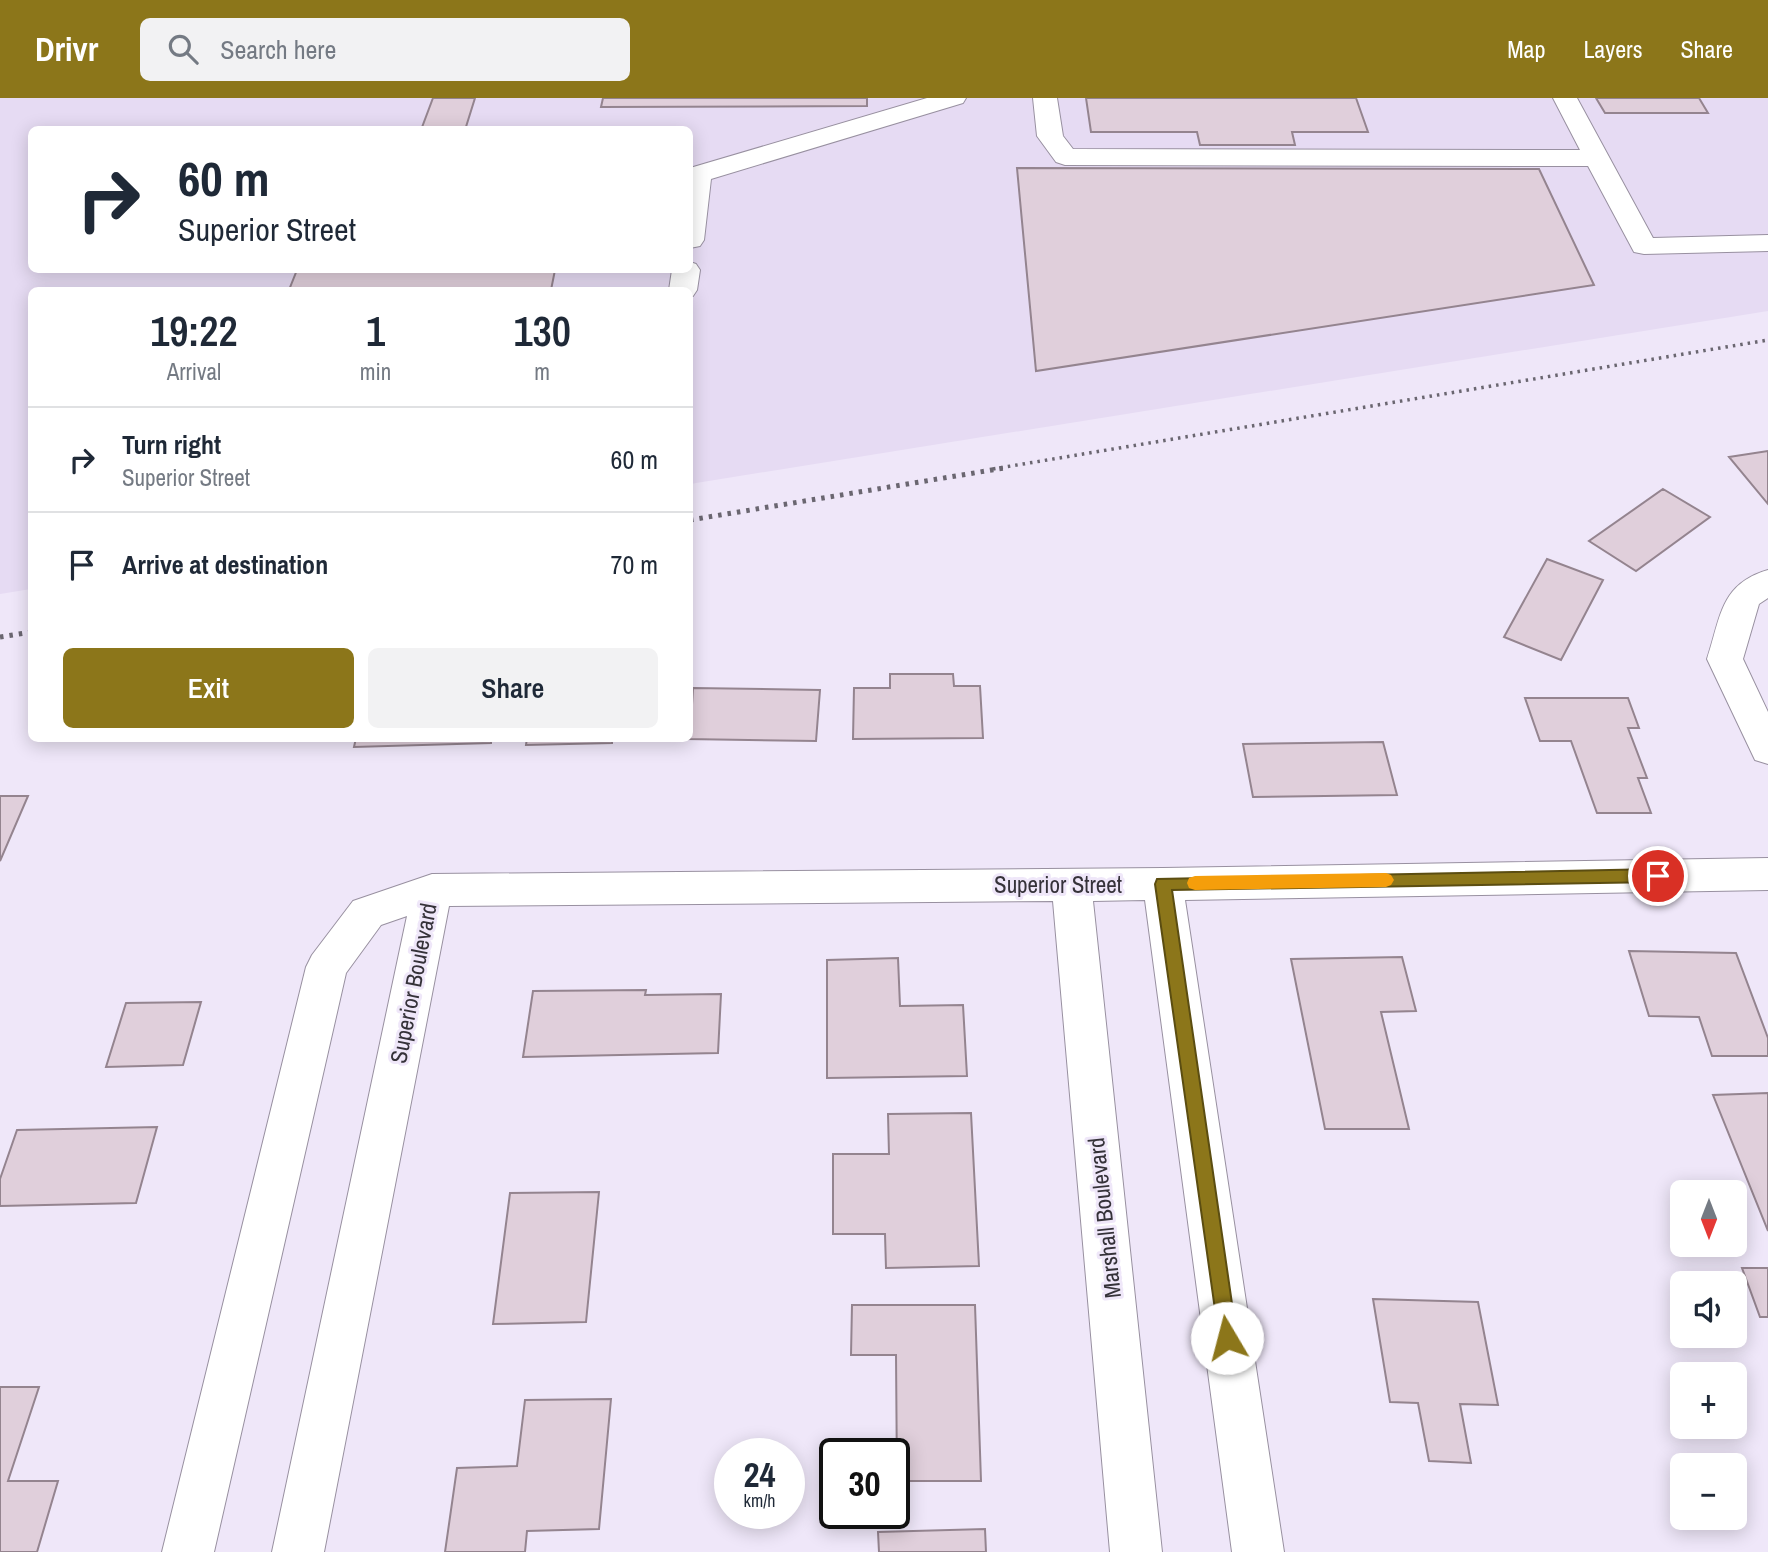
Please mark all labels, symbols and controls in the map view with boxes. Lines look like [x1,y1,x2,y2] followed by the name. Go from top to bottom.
[140,18,630,81] search box
[35,27,98,71] text: Drivr
[164,30,202,68] icon: search
[220,32,336,67] text: Search here
[1507,33,1545,65] text: Map
[1583,33,1642,65] text: Layers
[1680,33,1733,65] text: Share
[178,145,270,211] text: 60 m
[63,154,154,245] icon: right
[178,208,356,251] text: Superior Street
[150,303,238,359] text: 19:22
[366,303,385,359] text: 1
[513,303,571,359] text: 130
[167,356,221,387] text: Arrival
[360,356,391,387] text: min
[534,356,550,387] text: m
[122,427,221,462] text: Turn right
[63,441,101,479] icon: right
[611,442,658,477] text: 60 m
[122,462,250,493] text: Superior Street
[63,546,101,584] icon: arrive
[122,547,328,582] text: Arrive at destination
[611,547,658,582] text: 70 m
[63,648,354,728] button: Exit
[368,648,658,728] button: Share
[1628,846,1688,906] pin
[1639,857,1677,895] icon: arrive
[994,869,1122,900] street label: Superior Street
[382,900,444,1066] street label: Superior Boulevard
[1080,1136,1128,1300] street label: Marshall Boulevard
[1670,1180,1746,1256] north arrow
[1670,1180,1747,1530] map controls
[1670,1271,1747,1348] button: sound
[1190,1301,1264,1375] position arrow
[1670,1362,1747,1439] button: +
[819,1438,910,1529] speed limit sign: 30
[744,1451,775,1498] text: 24
[1670,1453,1747,1530] button: −
[744,1488,776,1513] text: km/h

